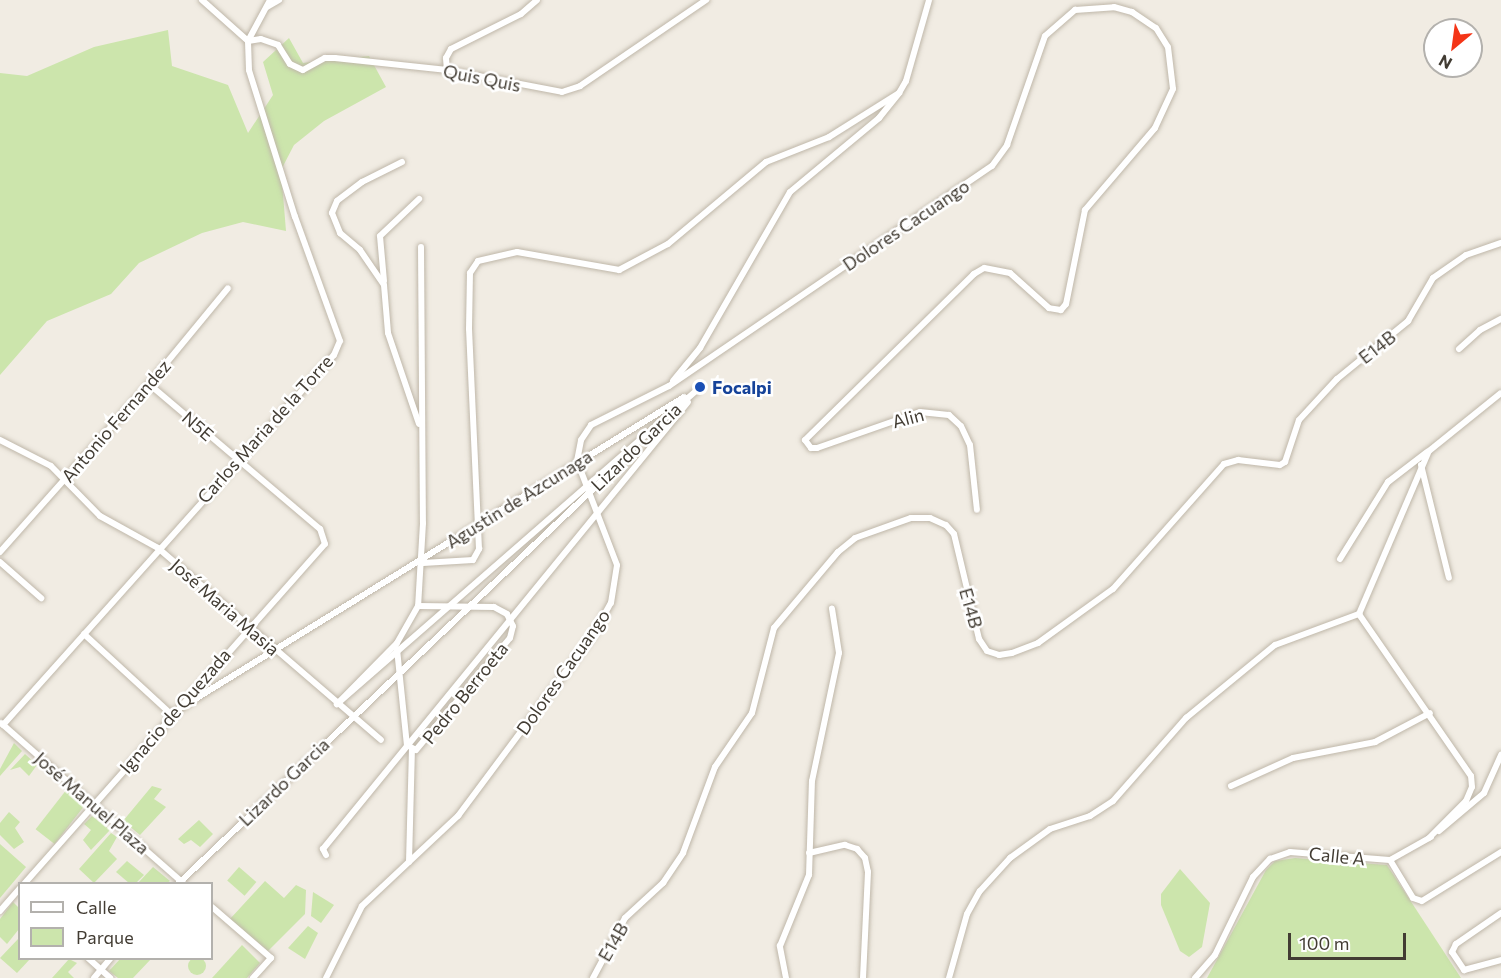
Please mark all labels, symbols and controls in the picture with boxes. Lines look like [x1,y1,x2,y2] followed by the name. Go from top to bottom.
[1423,18,1483,78] north arrow
[1435,51,1455,74] text: N
[441,60,523,96] street label: Quis Quis
[839,175,973,275] street label: Dolores Cacuango
[1354,326,1400,368] street label: E14B
[193,350,337,508] street label: Carlos Maria de la Torre
[57,355,175,487] street label: Antonio Fernandez
[712,376,772,398] place label: Focalpi
[693,380,707,394] marker: Focalpi
[586,399,686,495] street label: Lizardo Garcia
[890,403,926,433] street label: Alin
[178,407,218,445] street label: N5E
[442,445,596,553] street label: Agustin de Azcunaga
[166,554,284,660] street label: José Maria Masia
[955,585,987,631] street label: E14B
[512,605,614,739] street label: Dolores Cacuango
[418,638,512,748] street label: Pedro Berroeta
[115,644,235,778] street label: Ignacio de Quezada
[234,734,334,830] street label: Lizardo Garcia
[30,747,154,859] street label: José Manuel Plaza
[1308,842,1366,870] street label: Calle A
[18,882,213,960] legend
[76,896,116,918] text: Calle
[593,919,633,965] street label: E14B
[1291,921,1410,959] scale bar
[76,926,134,948] text: Parque
[1299,932,1349,954] text: 100 m

